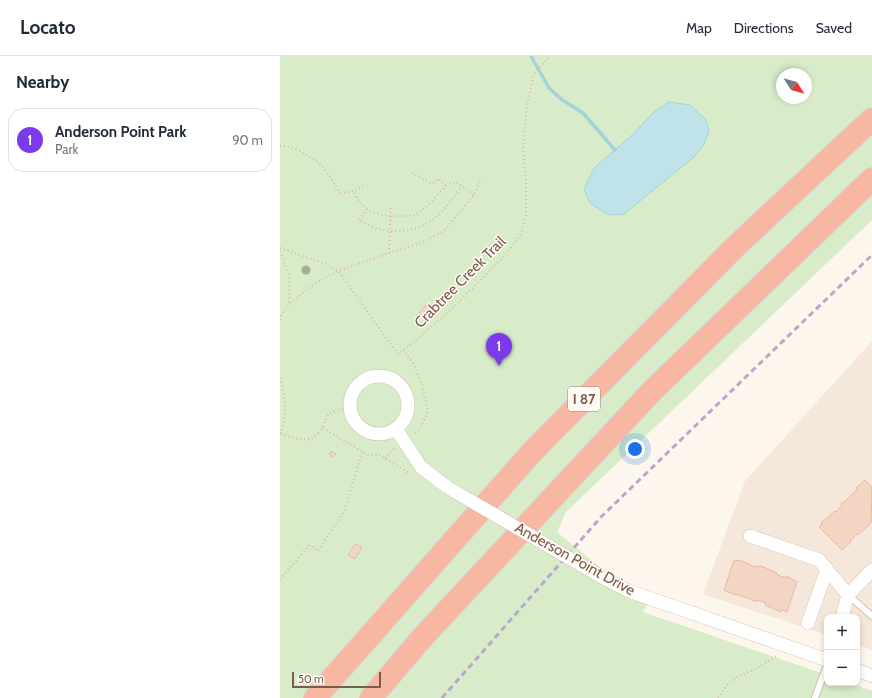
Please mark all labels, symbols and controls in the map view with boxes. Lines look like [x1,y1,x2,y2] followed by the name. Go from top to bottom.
[20,16,76,39] text: Locato
[686,19,712,37] text: Map
[734,19,794,37] text: Directions
[816,19,852,37] text: Saved
[776,68,812,104] north arrow
[16,72,69,92] text: Nearby
[55,123,187,141] text: Anderson Point Park
[28,132,32,148] text: 1
[232,132,263,148] text: 90 m
[55,141,78,157] text: Park
[411,232,510,331] street label: Crabtree Creek Trail
[486,333,512,366] pin: 1
[568,387,600,411] road number: I 87
[625,439,645,459] your location
[512,518,639,600] street label: Anderson Point Drive
[824,614,860,686] map controls
[824,614,860,650] button: +
[824,650,860,686] button: −
[292,670,381,689] scale bar
[298,672,324,686] text: 50 m

